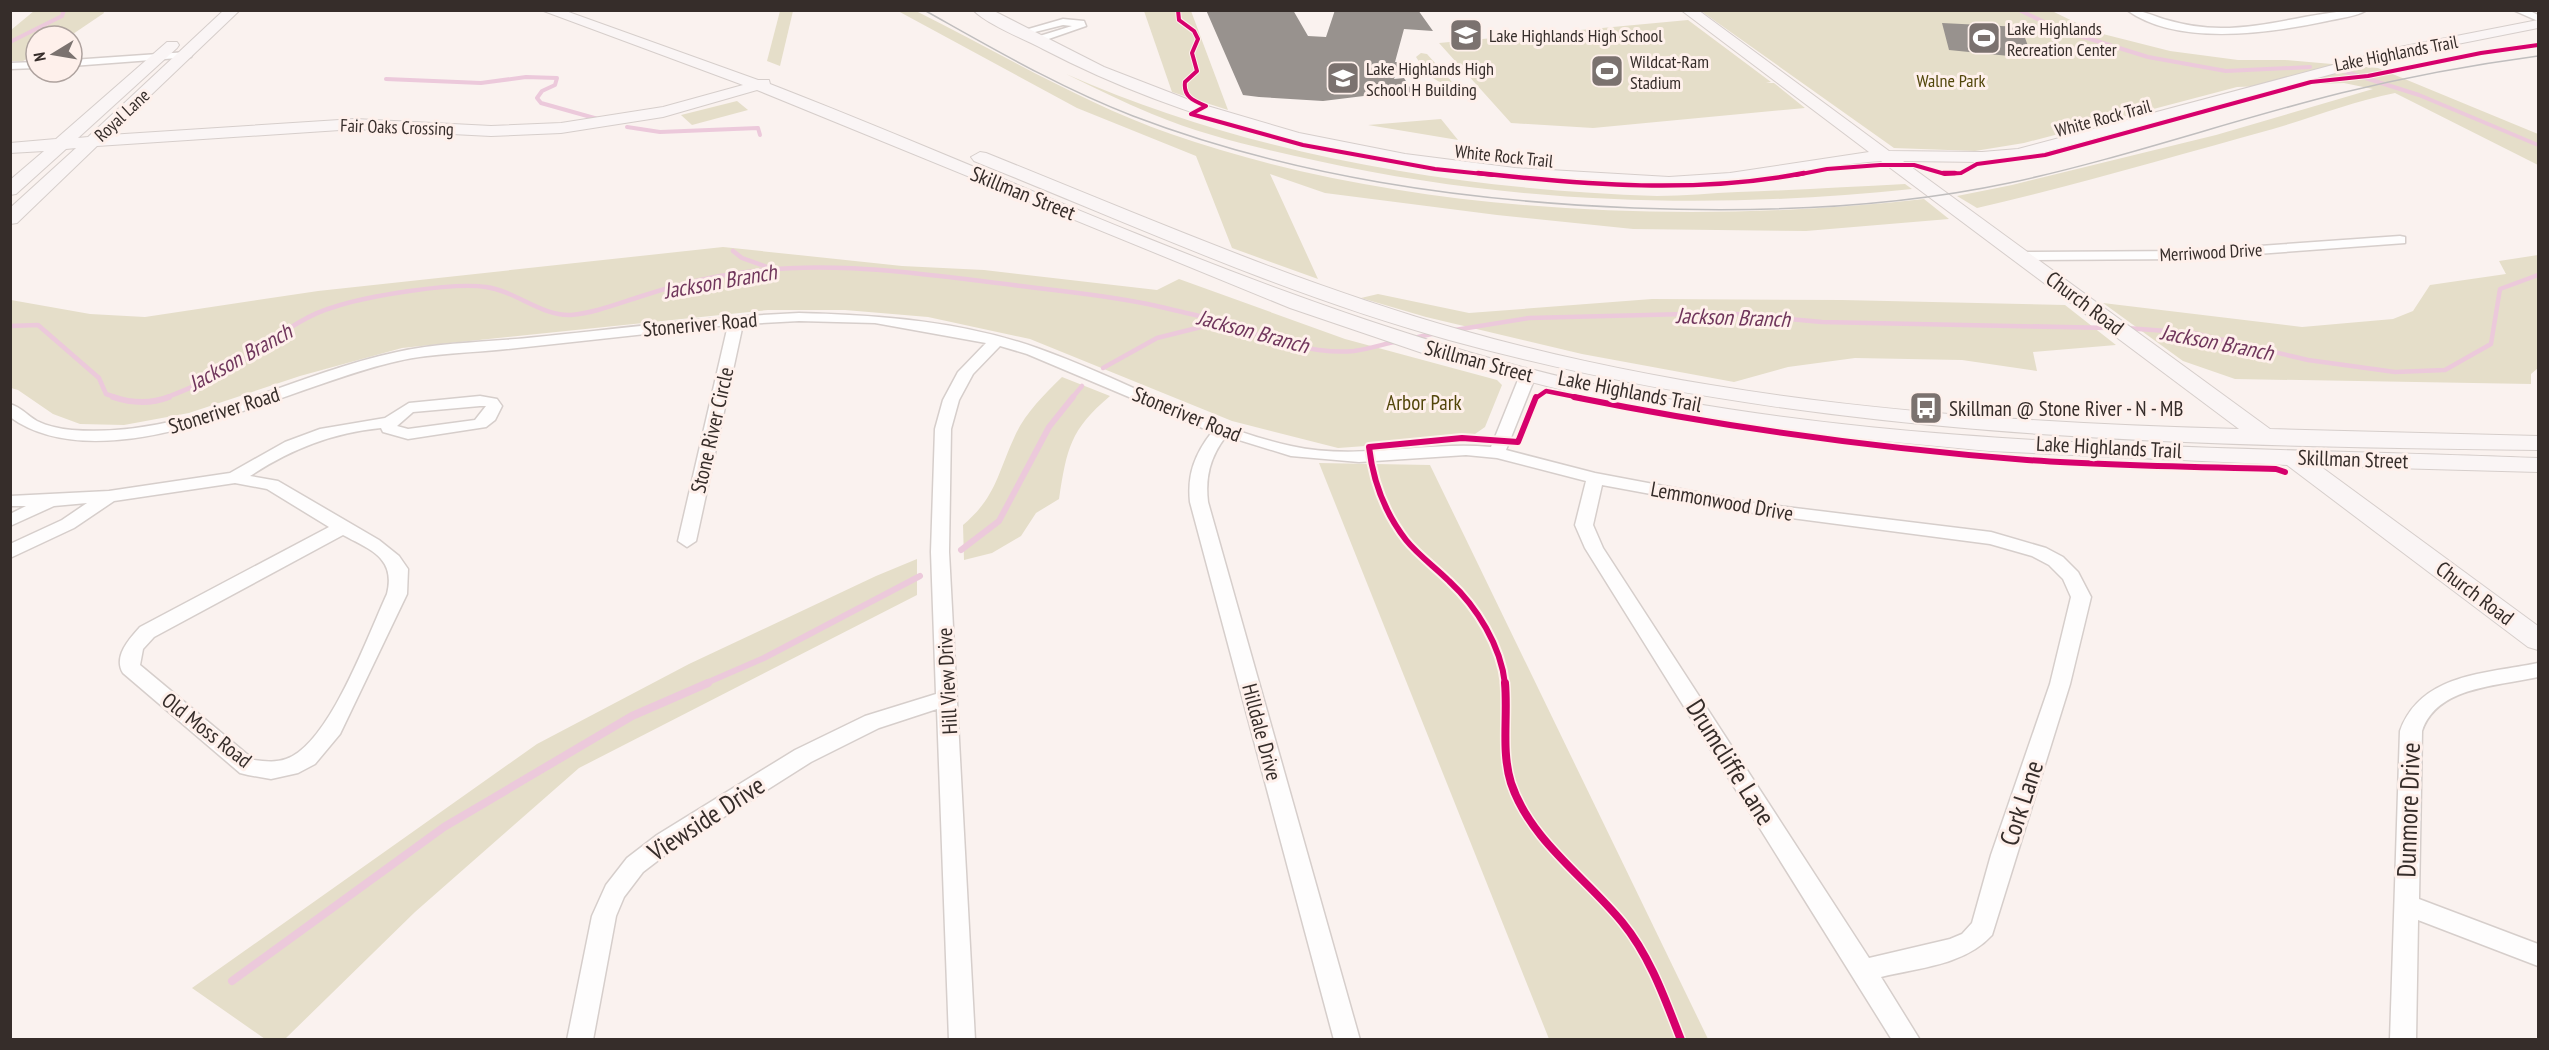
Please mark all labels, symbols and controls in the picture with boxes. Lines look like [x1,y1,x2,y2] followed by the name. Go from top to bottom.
[1448,17,1484,53] school or university icon: Lake Highlands High School
[2007,17,2117,61] place label: Lake Highlands Recreation Center
[1966,20,2002,56] sports icon: Lake Highlands Recreation Center
[24,24,84,84] north arrow
[1489,24,1663,47] place label: Lake Highlands High School
[2332,30,2460,76] street label: Lake Highlands Trail
[1630,50,1709,94] place label: Wildcat-Ram Stadium
[29,51,50,63] text: N
[1589,53,1625,89] sports icon: Wildcat-Ram Stadium
[1366,57,1494,101] place label: Lake Highlands High School H Building
[1325,60,1361,96] school or university icon: Lake Highlands High School H Building
[1917,69,1985,92] park label: Walne Park
[90,84,154,146] street label: Royal Lane
[2052,94,2154,142] street label: White Rock Trail
[340,114,454,140] street label: Fair Oaks Crossing
[1454,139,1555,173] street label: White Rock Trail
[967,160,1080,226] street label: Skillman Street
[2159,238,2263,266] street label: Merriwood Drive
[660,257,780,305] water label: Jackson Branch
[2041,265,2129,341] street label: Church Road
[1674,301,1792,333] water label: Jackson Branch
[1193,302,1313,360] water label: Jackson Branch
[642,306,758,342] street label: Stoneriver Road
[182,316,298,397] water label: Jackson Branch
[2157,317,2277,367] water label: Jackson Branch
[1422,334,1536,388] street label: Skillman Street
[684,364,740,496] street label: Stone River Circle
[1556,364,1704,418] street label: Lake Highlands Trail
[165,380,283,440] street label: Stoneriver Road
[1129,380,1245,448] street label: Stoneriver Road
[1386,389,1462,416] park label: Arbor Park
[1908,390,1944,426] bus stop icon: Skillman @ Stone River - N - MB
[1949,395,2183,422] place label: Skillman @ Stone River - N - MB
[2035,430,2183,464] street label: Lake Highlands Trail
[2297,444,2409,474] street label: Skillman Street
[1649,475,1795,527] street label: Lemmonwood Drive
[2431,555,2519,631] street label: Church Road
[931,627,963,735] street label: Hill View Drive
[1236,681,1288,783] street label: Hilldale Drive
[157,686,257,774] street label: Old Moss Road
[1679,693,1783,831] street label: Drumcliffe Lane
[2389,742,2427,878] street label: Dunmore Drive
[1992,756,2050,850] street label: Cork Lane
[641,768,771,869] street label: Viewside Drive

